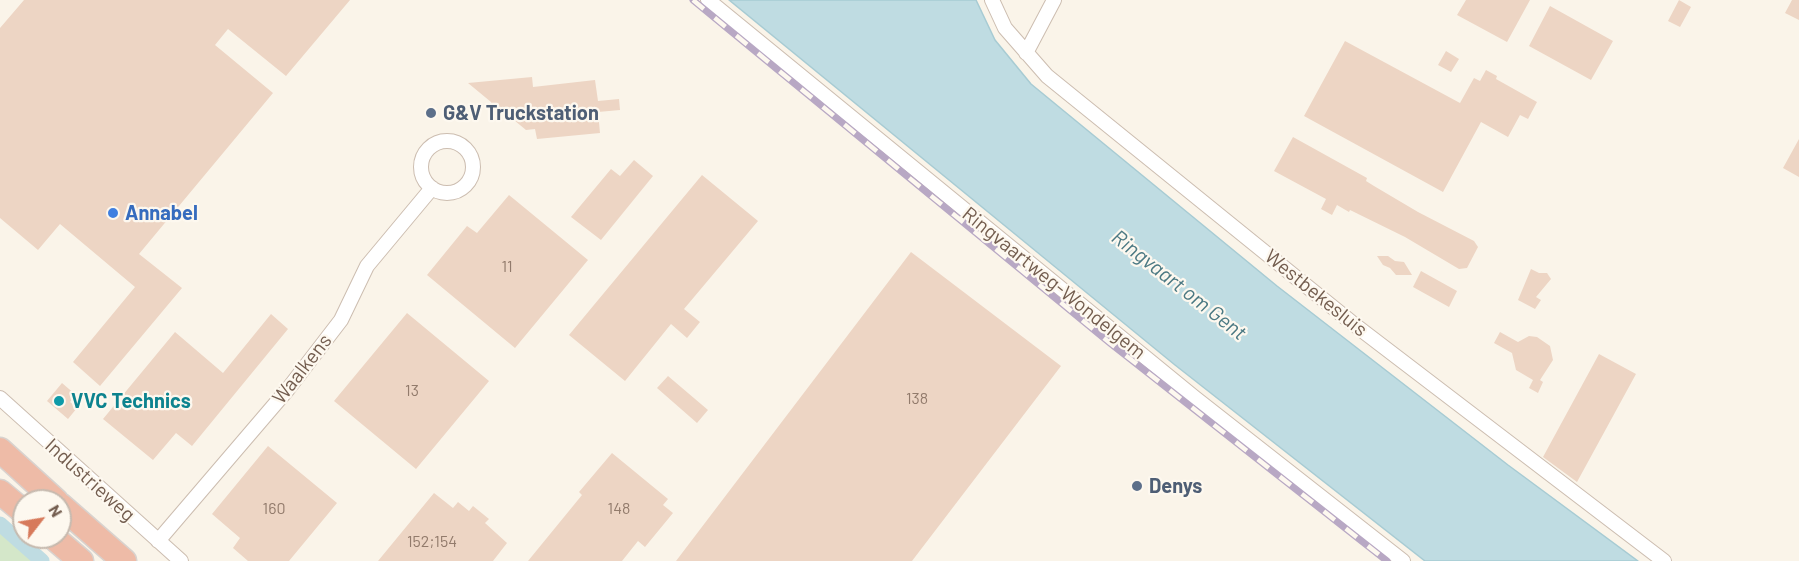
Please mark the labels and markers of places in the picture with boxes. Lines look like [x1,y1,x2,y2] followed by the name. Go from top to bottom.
[443,101,599,125] place label: G&V Truckstation
[424,106,438,120] marker: G&V Truckstation
[125,201,198,225] place label: Annabel
[106,206,120,220] marker: Annabel
[71,389,191,413] place label: VVC Technics
[52,394,66,408] marker: VVC Technics
[1149,474,1202,498] place label: Denys
[1130,479,1144,493] marker: Denys

